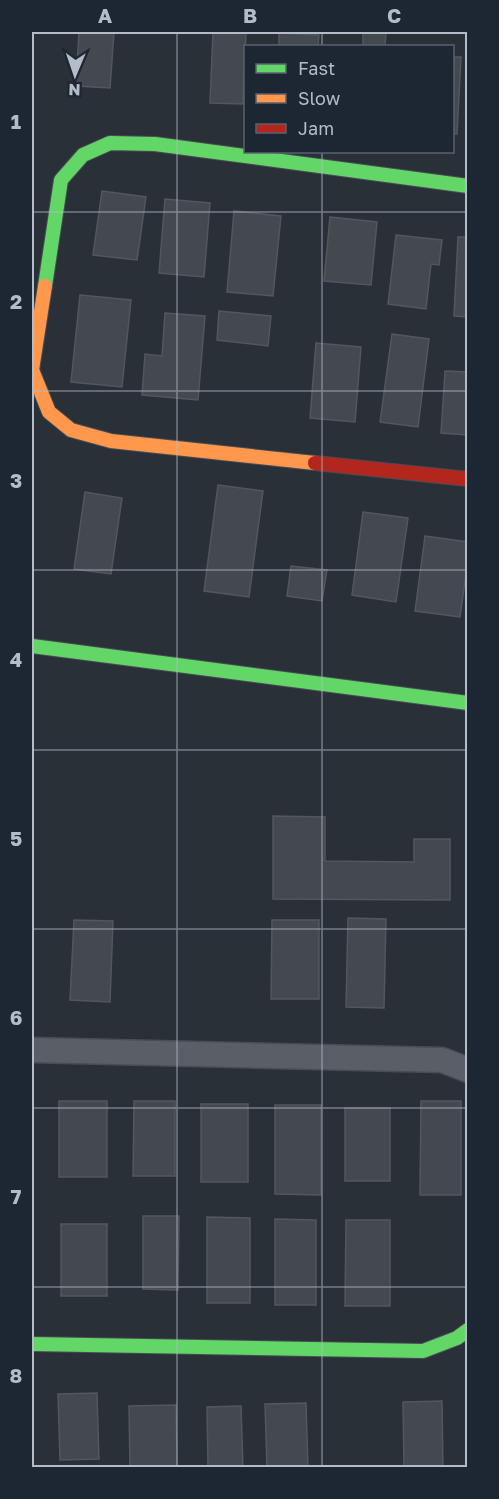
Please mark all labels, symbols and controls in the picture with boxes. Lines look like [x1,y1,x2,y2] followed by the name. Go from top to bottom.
[98,3,112,27] text: A
[243,3,257,27] text: B
[387,3,401,27] text: C
[45,45,105,105] north arrow
[244,45,454,153] legend
[298,57,335,79] text: Fast
[68,80,81,100] text: N
[298,87,341,109] text: Slow
[11,109,21,133] text: 1
[298,117,334,139] text: Jam
[10,289,22,313] text: 2
[10,468,22,492] text: 3
[10,647,22,671] text: 4
[10,826,22,850] text: 5
[10,1005,22,1029] text: 6
[11,1184,22,1208] text: 7
[10,1363,22,1387] text: 8

